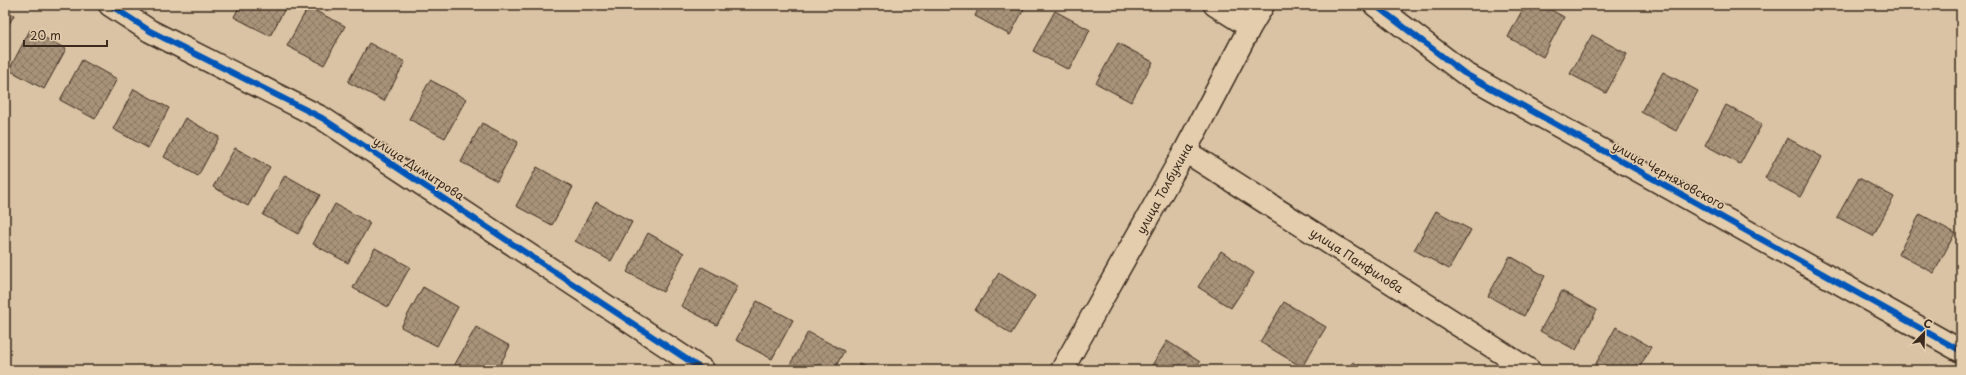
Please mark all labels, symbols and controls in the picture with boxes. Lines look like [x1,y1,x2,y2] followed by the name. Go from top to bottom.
[24,22,107,48] scale bar
[30,26,61,44] text: 20 m
[370,132,469,205] street label: улица Димитрова
[1609,136,1729,214] street label: улица Черняховского
[1131,139,1197,237] street label: улица Толбухина
[1307,223,1408,297] street label: улица Панфилова
[1904,313,1944,353] north arrow
[1921,314,1935,333] text: С

